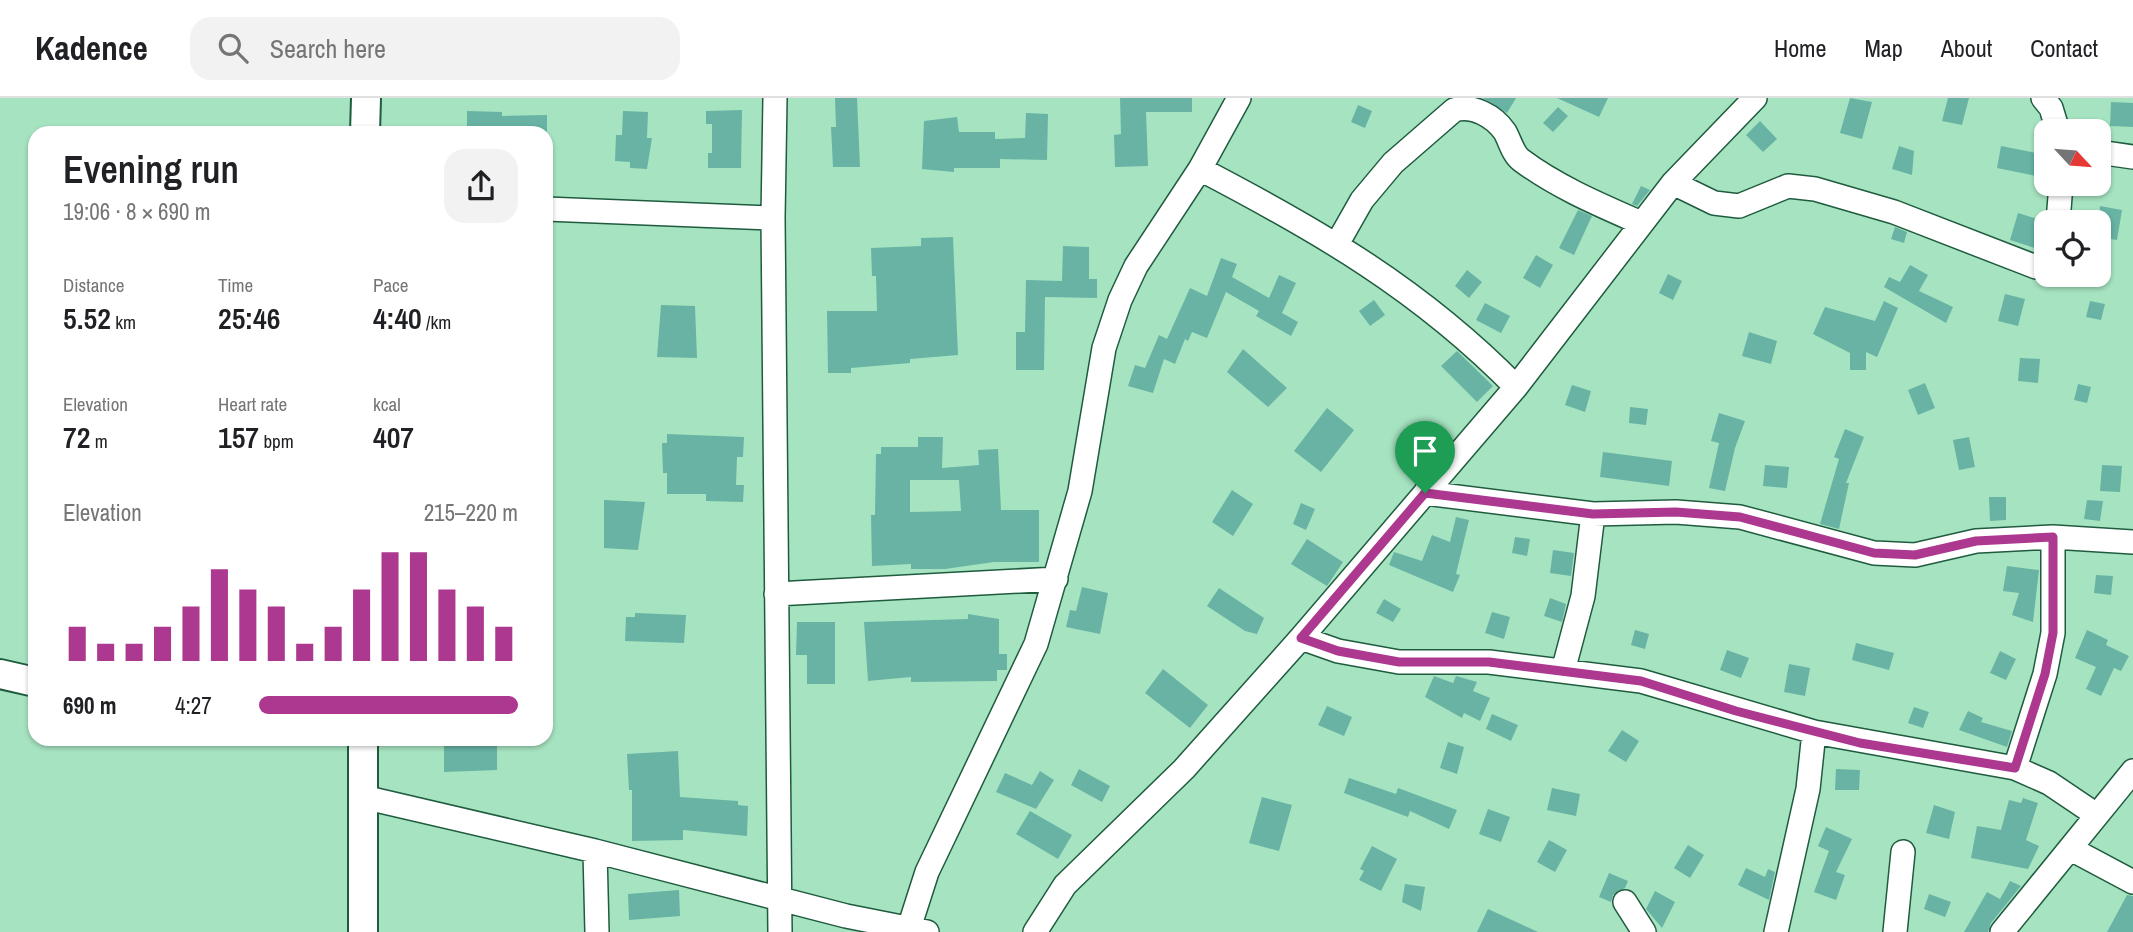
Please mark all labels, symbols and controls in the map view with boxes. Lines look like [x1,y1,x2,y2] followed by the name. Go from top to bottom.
[190,17,680,80] search box
[35,26,148,70] text: Kadence
[214,29,252,67] icon: search
[270,31,386,66] text: Search here
[1774,32,1826,64] text: Home
[1864,32,1903,64] text: Map
[1941,32,1992,64] text: About
[2030,32,2098,64] text: Contact
[2034,119,2110,196] north arrow
[2034,119,2111,287] map controls
[63,144,239,195] text: Evening run
[444,149,518,223] button: share
[63,196,210,227] text: 19:06 · 8 × 690 m
[2034,210,2111,287] button: locate
[63,272,124,298] text: Distance
[218,272,253,298] text: Time
[373,272,409,298] text: Pace
[63,298,111,338] text: 5.52
[218,298,280,338] text: 25:46
[373,298,422,338] text: 4:40
[111,309,136,335] text: km
[422,309,451,335] text: /km
[63,391,128,417] text: Elevation
[218,391,287,417] text: Heart rate
[373,391,401,417] text: kcal
[63,417,90,457] text: 72
[218,417,259,457] text: 157
[373,417,414,457] text: 407
[1395,421,1455,493] pin
[90,428,108,454] text: m
[259,428,294,454] text: bpm
[1406,432,1444,470] icon: arrive
[63,497,142,528] text: Elevation
[424,497,518,528] text: 215–220 m
[63,690,116,721] text: 690 m
[175,690,212,721] text: 4:27

